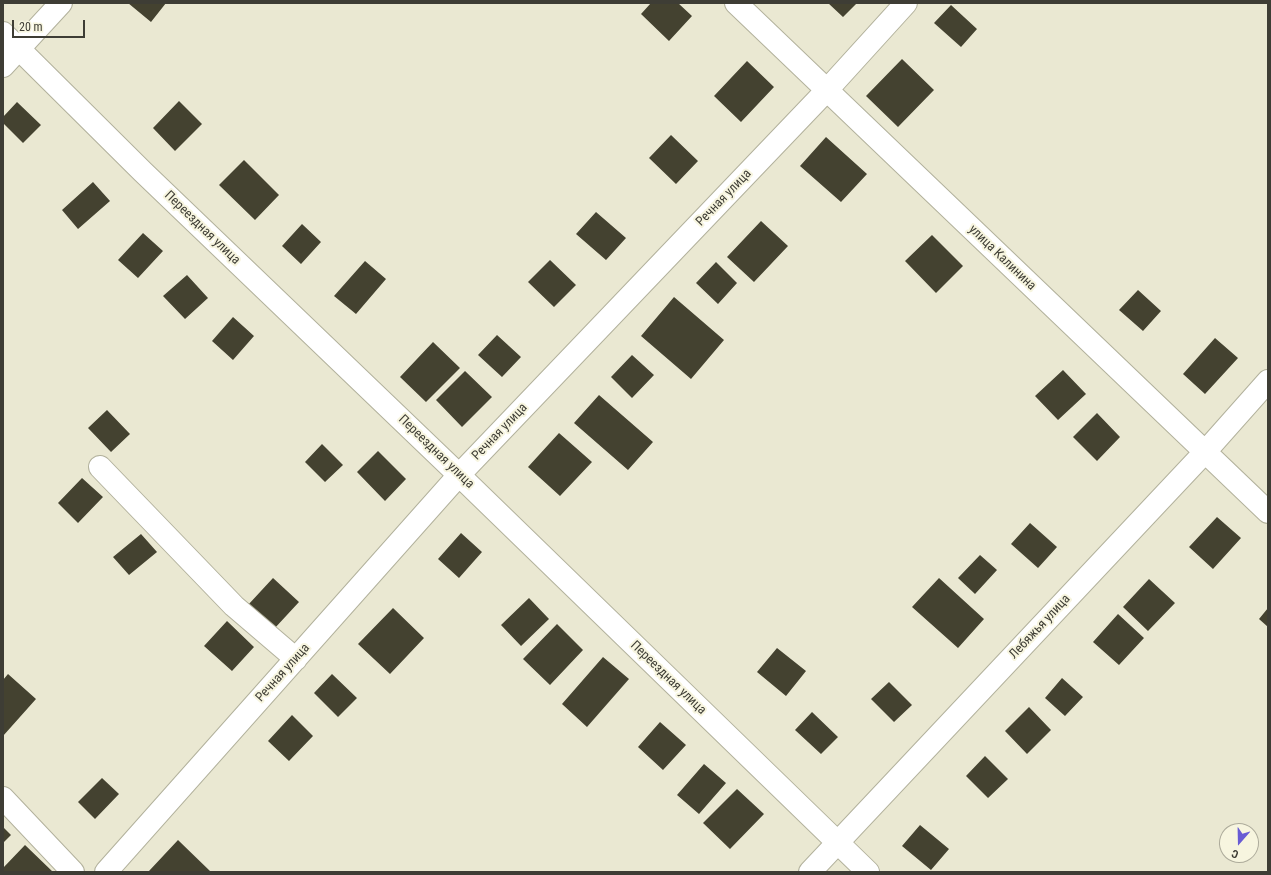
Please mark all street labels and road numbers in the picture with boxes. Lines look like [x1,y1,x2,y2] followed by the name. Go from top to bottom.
[693,166,755,230] street label: Речная улица
[161,188,243,268] street label: Переездная улица
[965,222,1039,294] street label: улица Калинина
[469,400,531,464] street label: Речная улица
[395,412,477,492] street label: Переездная улица
[1006,592,1074,662] street label: Лебяжья улица
[627,638,709,718] street label: Переездная улица
[253,641,313,705] street label: Речная улица

